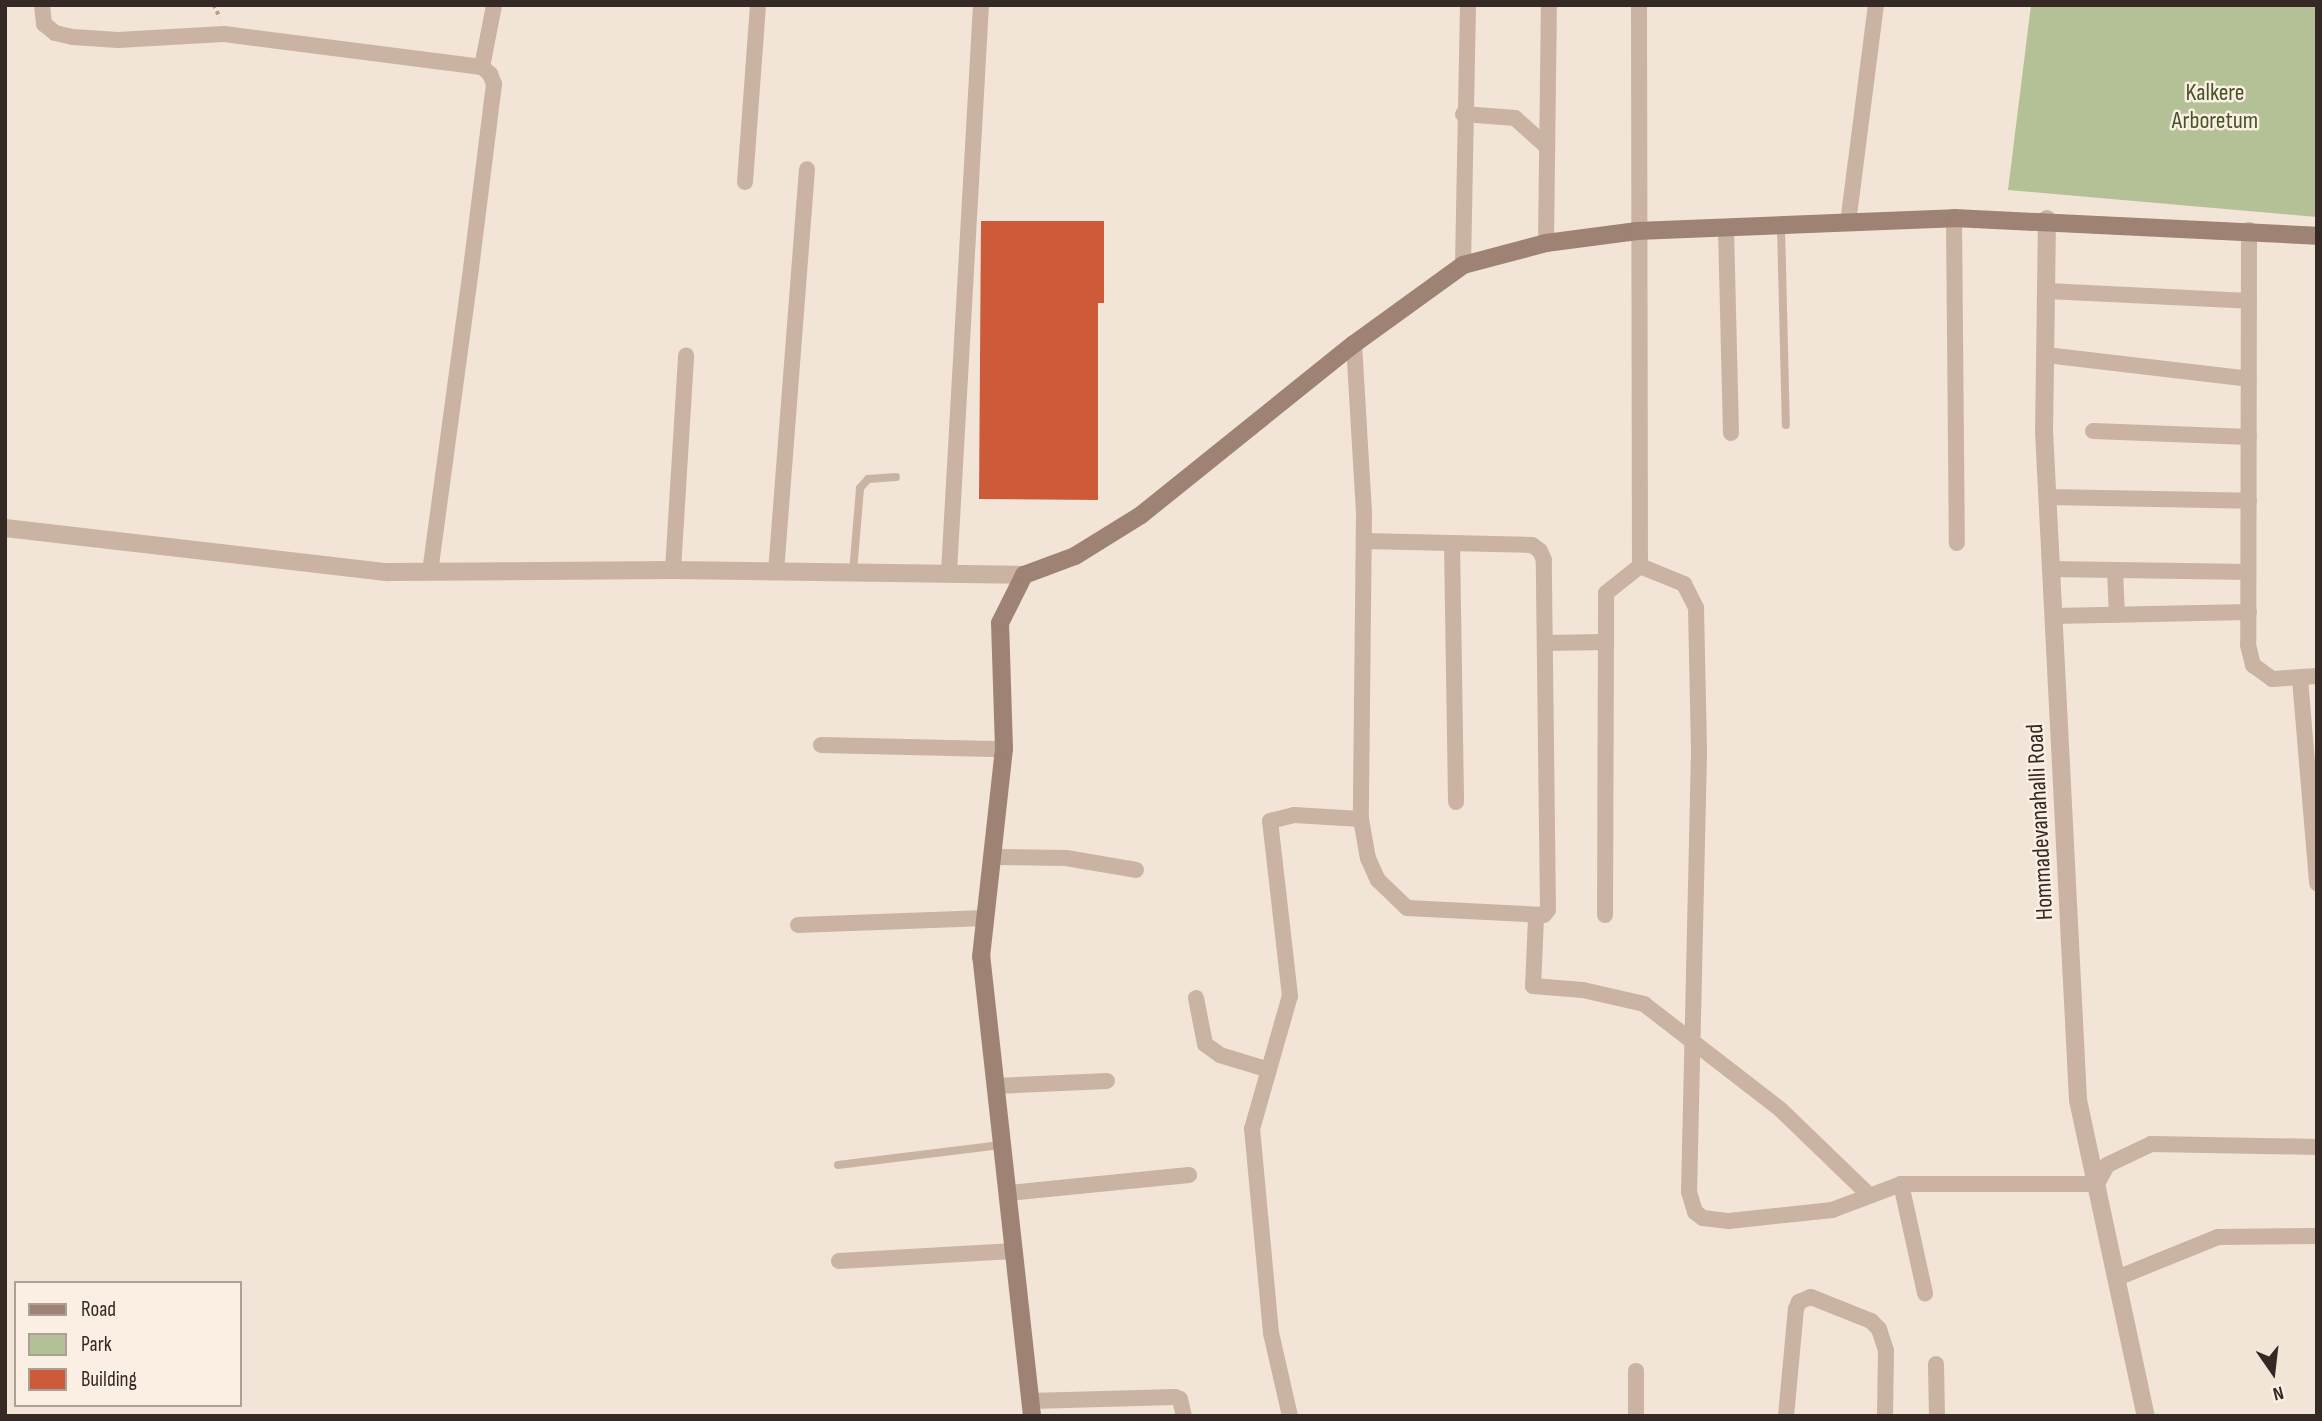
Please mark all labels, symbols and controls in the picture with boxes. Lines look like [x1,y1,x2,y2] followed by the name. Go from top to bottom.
[2172,79,2258,135] park label: Kalkere Arboretum
[2020,723,2060,921] street label: Hommadevanahalli Road
[14,1281,242,1407] legend
[81,1297,116,1322] text: Road
[81,1332,112,1357] text: Park
[2238,1337,2308,1407] north arrow
[81,1367,137,1392] text: Building
[2270,1380,2286,1405] text: N

